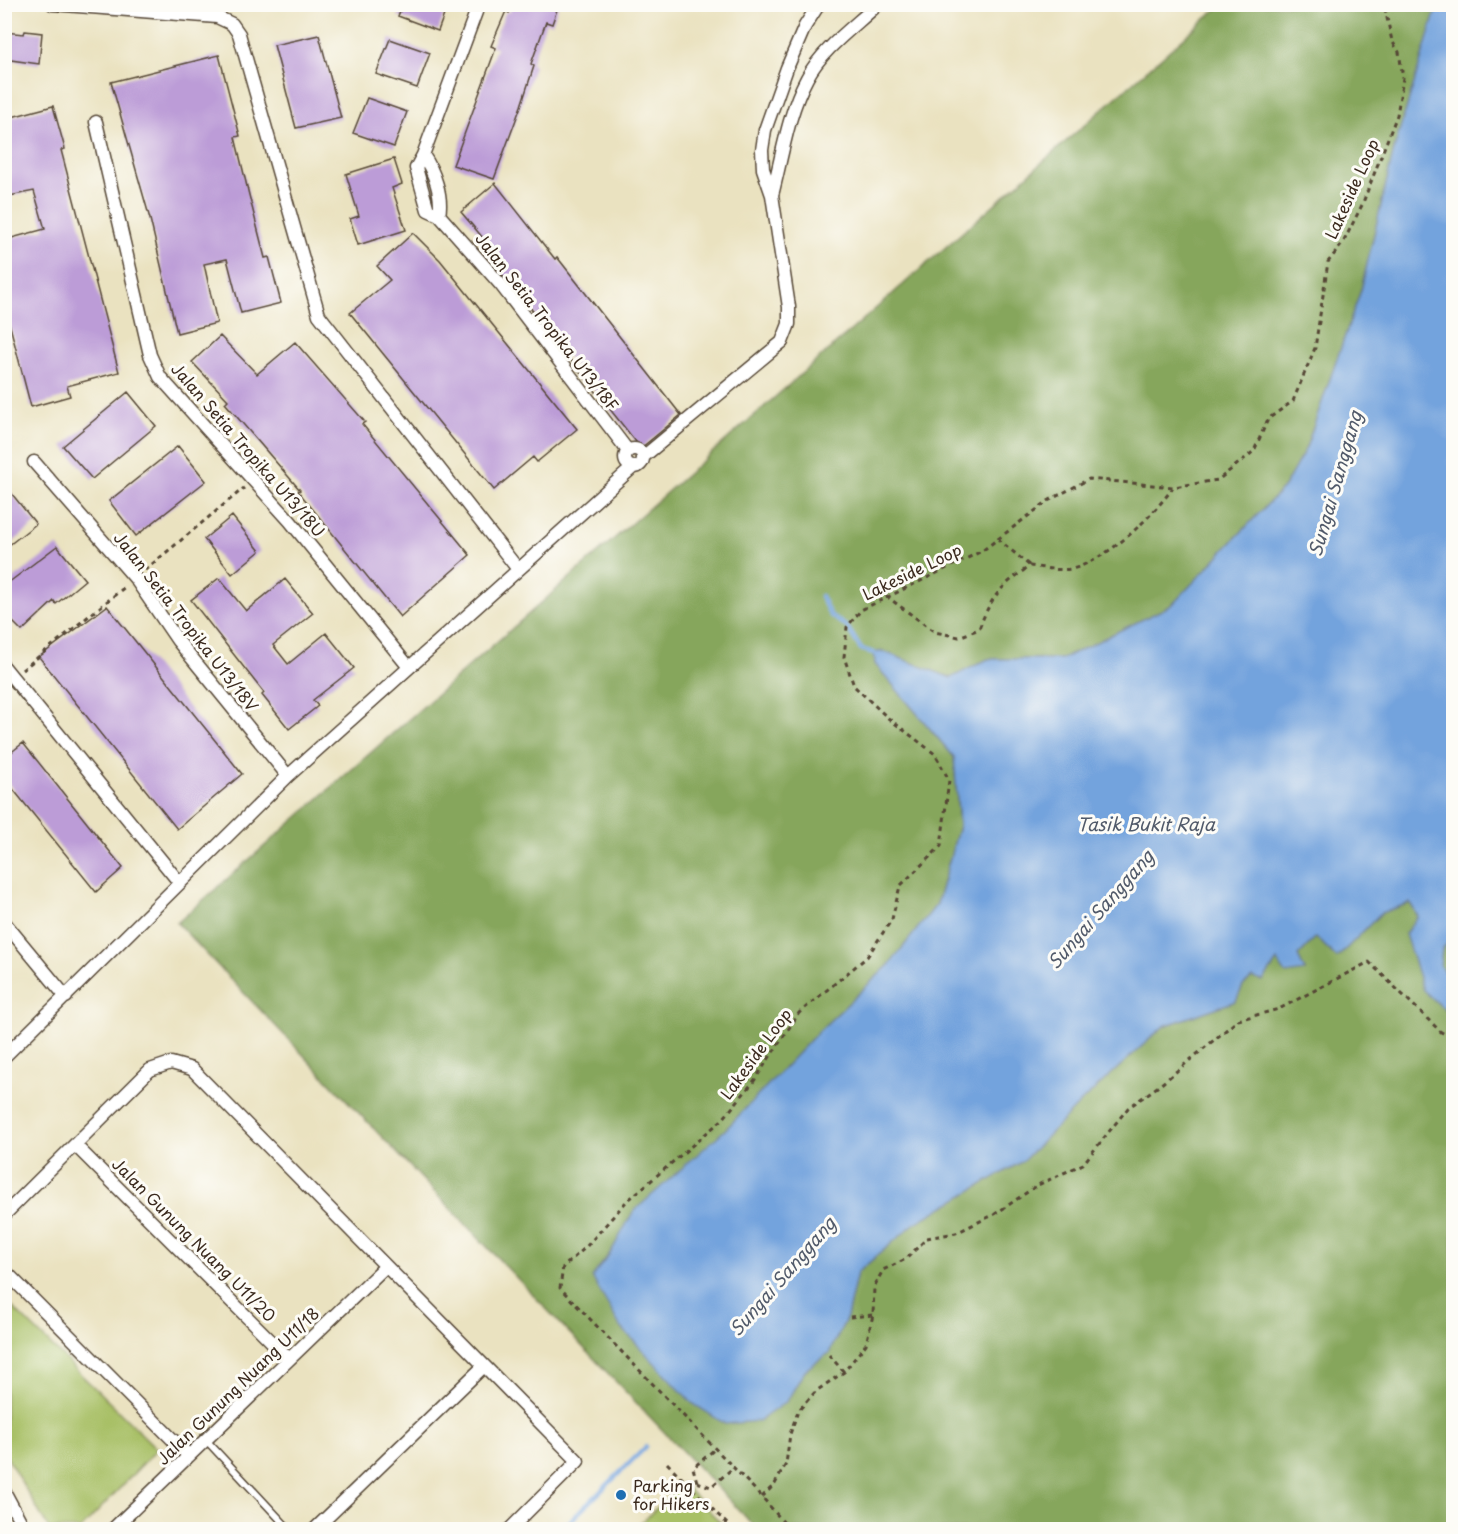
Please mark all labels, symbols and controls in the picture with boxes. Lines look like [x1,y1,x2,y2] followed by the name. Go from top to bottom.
[1318,135,1384,243] street label: Lakeside Loop
[470,227,625,416] street label: Jalan Setia Tropika U13/18F
[166,357,331,542] street label: Jalan Setia Tropika U13/18U
[1301,406,1369,559] water label: Sungai Sanggang
[109,526,265,716] street label: Jalan Setia Tropika U13/18V
[858,537,965,605] street label: Lakeside Loop
[1077,810,1216,837] water label: Tasik Bukit Raja
[1040,842,1160,975] water label: Sungai Sanggang
[714,1003,797,1104] street label: Lakeside Loop
[107,1152,282,1327] street label: Jalan Gunung Nuang U11/20
[722,1209,842,1342] water label: Sungai Sanggang
[151,1301,324,1469] street label: Jalan Gunung Nuang U11/18
[633,1473,709,1515] place label: Parking for Hikers
[614,1488,628,1502] marker: Parking for Hikers

